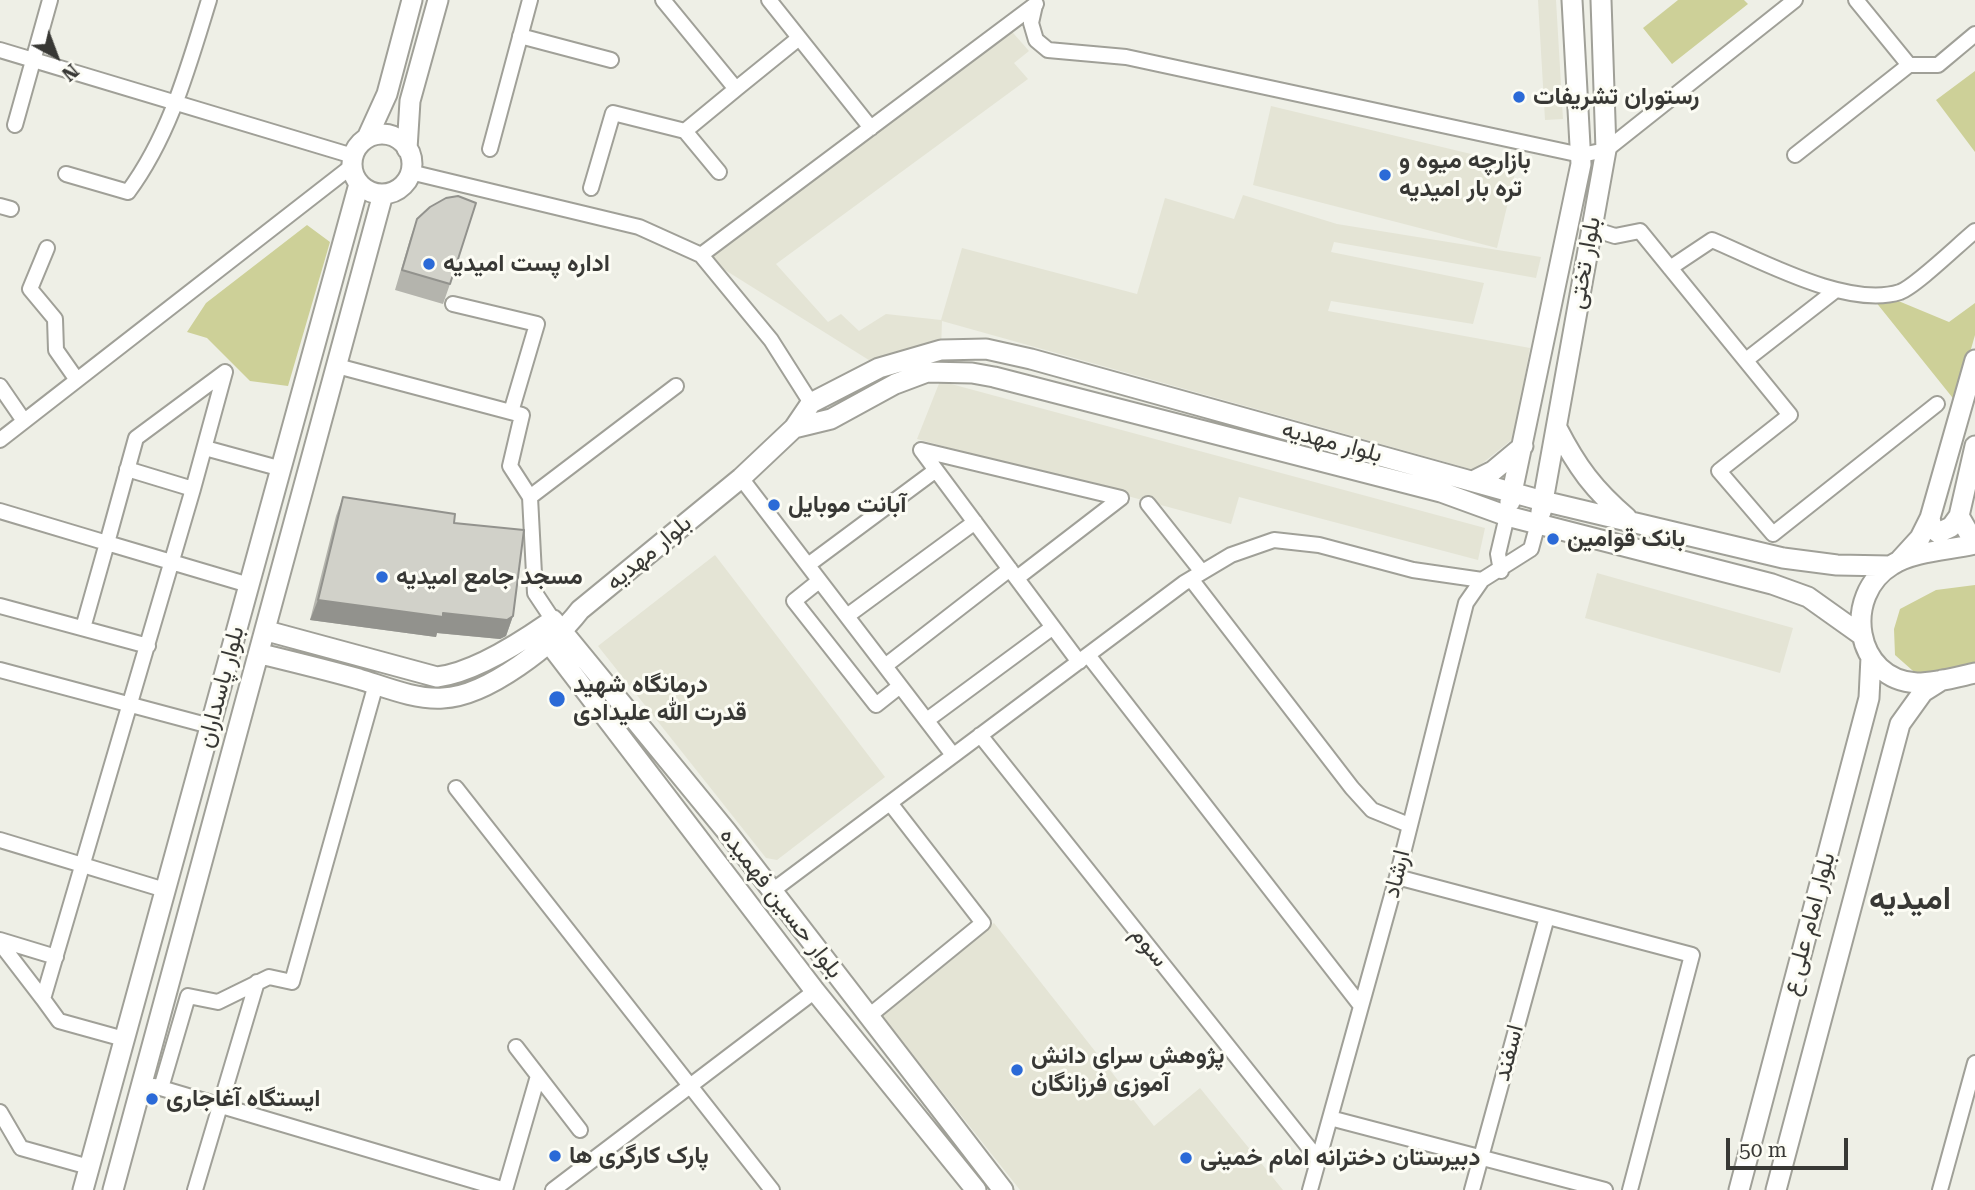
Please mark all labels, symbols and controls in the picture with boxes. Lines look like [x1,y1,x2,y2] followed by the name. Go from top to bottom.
[21,21,91,91] north arrow
[57,59,83,86] text: N
[1533,83,1700,111] place label: رستوران تشریفات
[1511,89,1527,105] marker: رستوران تشریفات
[1399,147,1531,203] place label: بازارچه میوه و تره بار امیدیه
[1377,167,1393,183] marker: بازارچه میوه و تره بار امیدیه
[1563,215,1607,311] street label: بلوار تختی
[443,250,610,278] place label: اداره پست امیدیه
[421,256,437,272] marker: اداره پست امیدیه
[1279,415,1385,469] street label: بلوار مهدیه
[788,491,906,519] place label: آبانت موبایل
[766,497,782,513] marker: آبانت موبایل
[600,509,698,597] street label: بلوار مهدیه
[1567,525,1685,553] place label: بانک قوامین
[1545,531,1561,547] marker: بانک قوامین
[396,563,583,591] place label: مسجد جامع امیدیه
[374,569,390,585] marker: مسجد جامع امیدیه
[191,623,251,751] street label: بلوار پاسداران
[573,671,747,727] place label: درمانگاه شهید قدرت الله علیدادی
[547,689,567,709] marker: درمانگاه شهید قدرت الله علیدادی
[713,822,849,984] street label: بلوار حسین فهمیده
[1377,847,1417,901] street label: ارشاد
[1776,849,1842,999] street label: بلوار امام علی ع
[1869,881,1951,919] district label: امیدیه
[1124,921,1174,973] street label: سوم
[1488,1022,1530,1084] street label: اسفند
[1031,1042,1225,1098] place label: پژوهش سرای دانش آموزی فرزانگان
[1009,1062,1025,1078] marker: پژوهش سرای دانش آموزی فرزانگان
[166,1085,320,1113] place label: ایستگاه آغاجاری
[144,1091,160,1107] marker: ایستگاه آغاجاری
[1730,1124,1853,1168] scale bar
[1739,1138,1787,1162] text: 50 m
[569,1142,709,1170] place label: پارک کارگری ها
[1200,1144,1480,1172] place label: دبیرستان دخترانه امام خمینی
[547,1148,563,1164] marker: پارک کارگری ها
[1178,1150,1194,1166] marker: دبیرستان دخترانه امام خمینی

